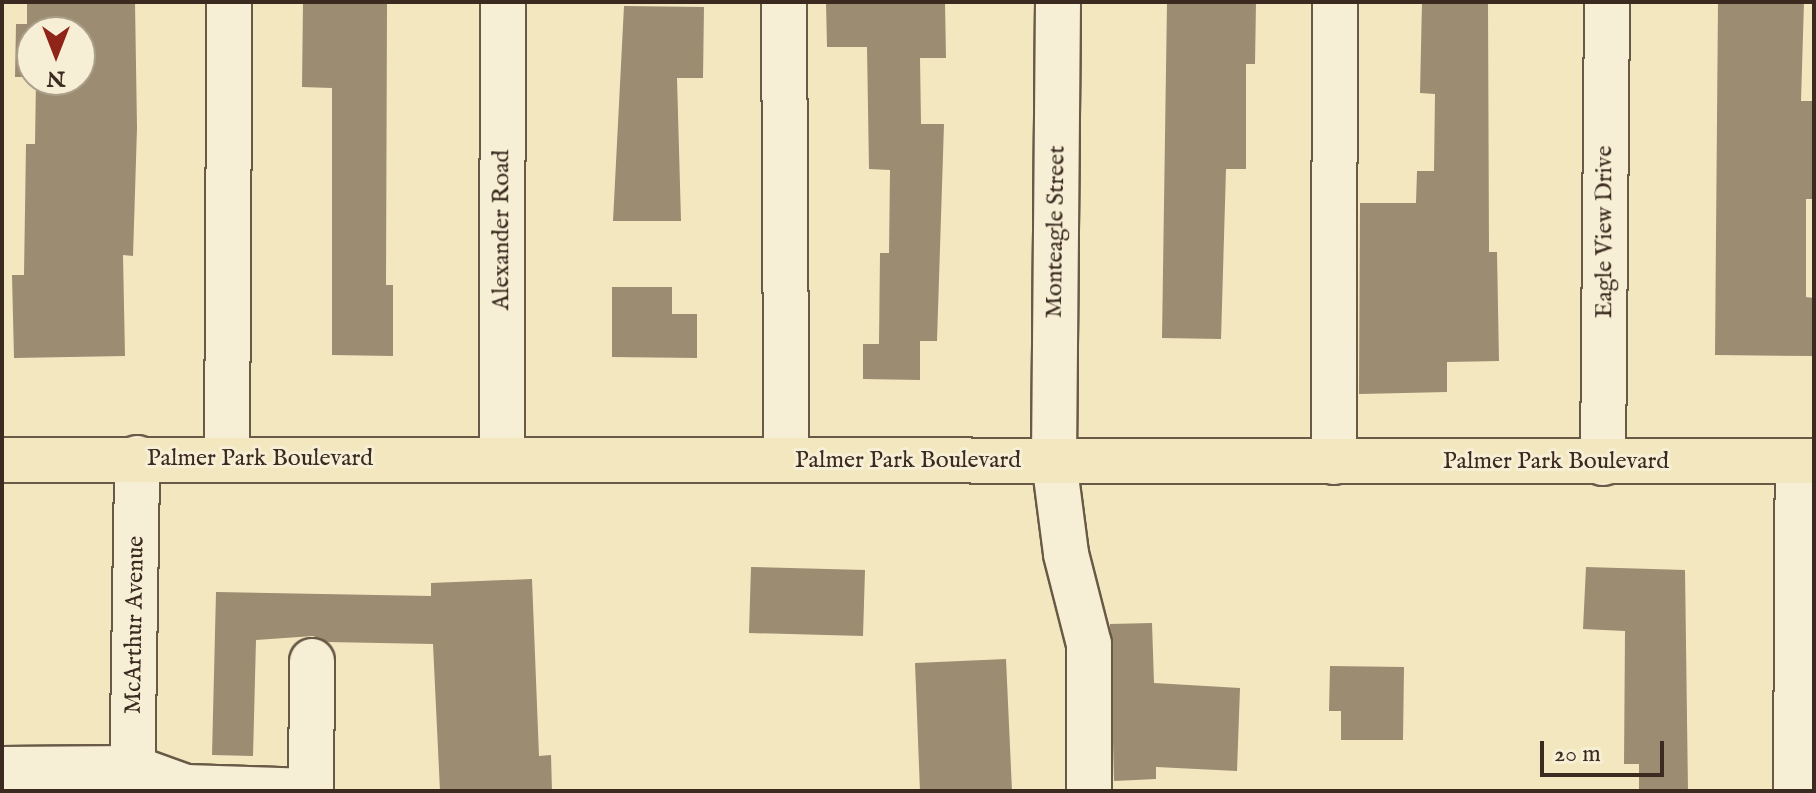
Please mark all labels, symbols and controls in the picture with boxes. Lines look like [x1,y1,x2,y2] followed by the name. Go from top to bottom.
[16,16,96,96] north arrow
[46,64,66,92] text: N
[1040,145,1072,319] street label: Monteagle Street
[1591,146,1619,318] street label: Eagle View Drive
[488,150,516,310] street label: Alexander Road
[147,445,373,473] street label: Palmer Park Boulevard
[795,447,1021,475] street label: Palmer Park Boulevard
[1443,448,1669,476] street label: Palmer Park Boulevard
[119,536,151,714] street label: McArthur Avenue
[1544,725,1668,775] scale bar
[1554,739,1601,770] text: 20 m

